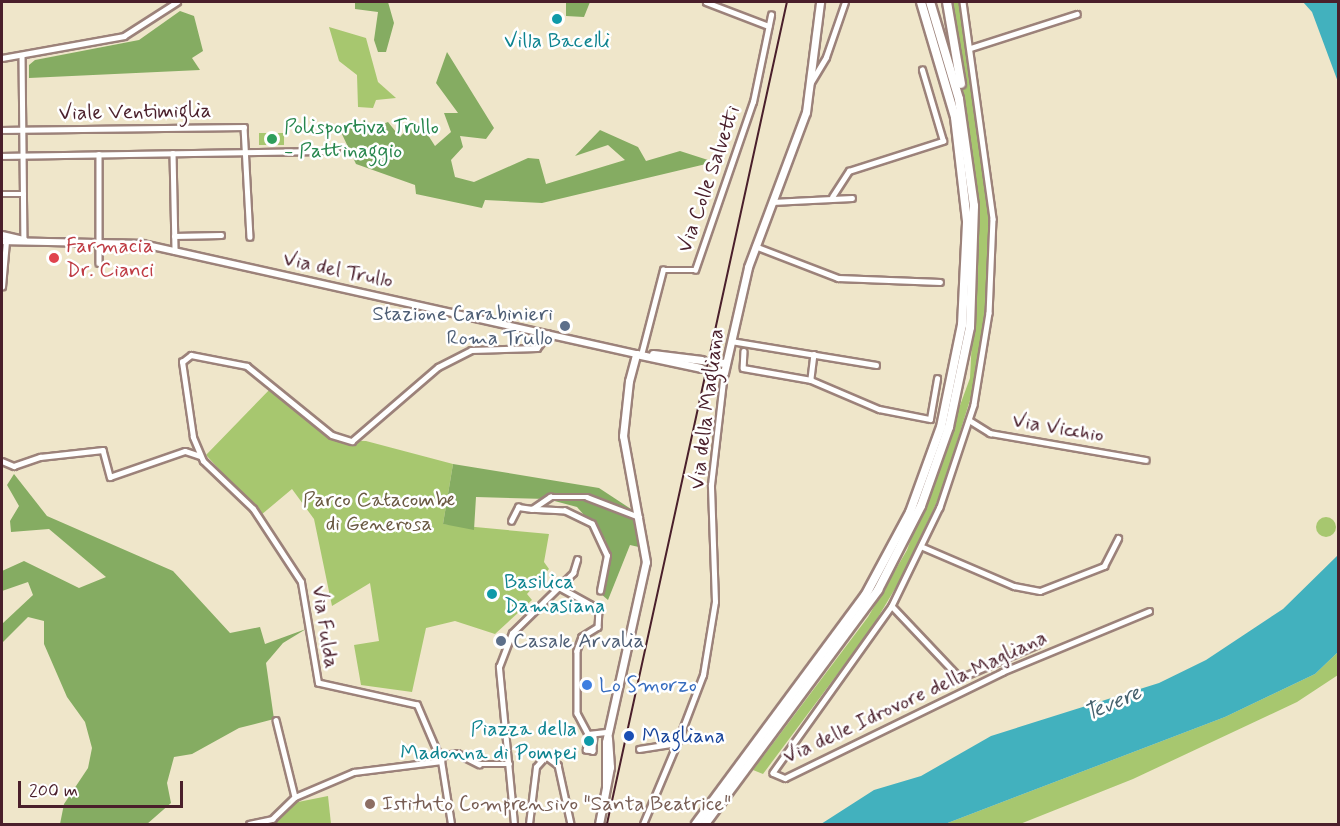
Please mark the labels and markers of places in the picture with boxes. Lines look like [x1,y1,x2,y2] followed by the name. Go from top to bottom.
[550,12,564,26] marker: Villa Bacelli
[505,28,609,54] place label: Villa Bacelli
[284,114,438,164] place label: Polisportiva Trullo - Pattinaggio
[265,132,279,146] marker: Polisportiva Trullo - Pattinaggio
[66,233,154,283] place label: Farmacia Dr. Cianci
[47,251,61,265] marker: Farmacia Dr. Cianci
[374,301,553,351] place label: Stazione Carabinieri Roma Trullo
[558,319,572,333] marker: Stazione Carabinieri Roma Trullo
[504,569,605,619] place label: Basilica Damasiana
[485,587,499,601] marker: Basilica Damasiana
[513,628,644,654] place label: Casale Arvalia
[494,634,508,648] marker: Casale Arvalia
[599,672,696,698] place label: Lo Smorzo
[580,678,594,692] marker: Lo Smorzo
[402,716,577,766] place label: Piazza della Madonna di Pompei
[642,723,725,749] place label: Magliana
[620,727,638,745] marker: Magliana
[582,734,596,748] marker: Piazza della Madonna di Pompei
[382,791,726,817] place label: Istituto Comprensivo "Santa Beatrice"
[363,797,377,811] marker: Istituto Comprensivo "Santa Beatrice"

